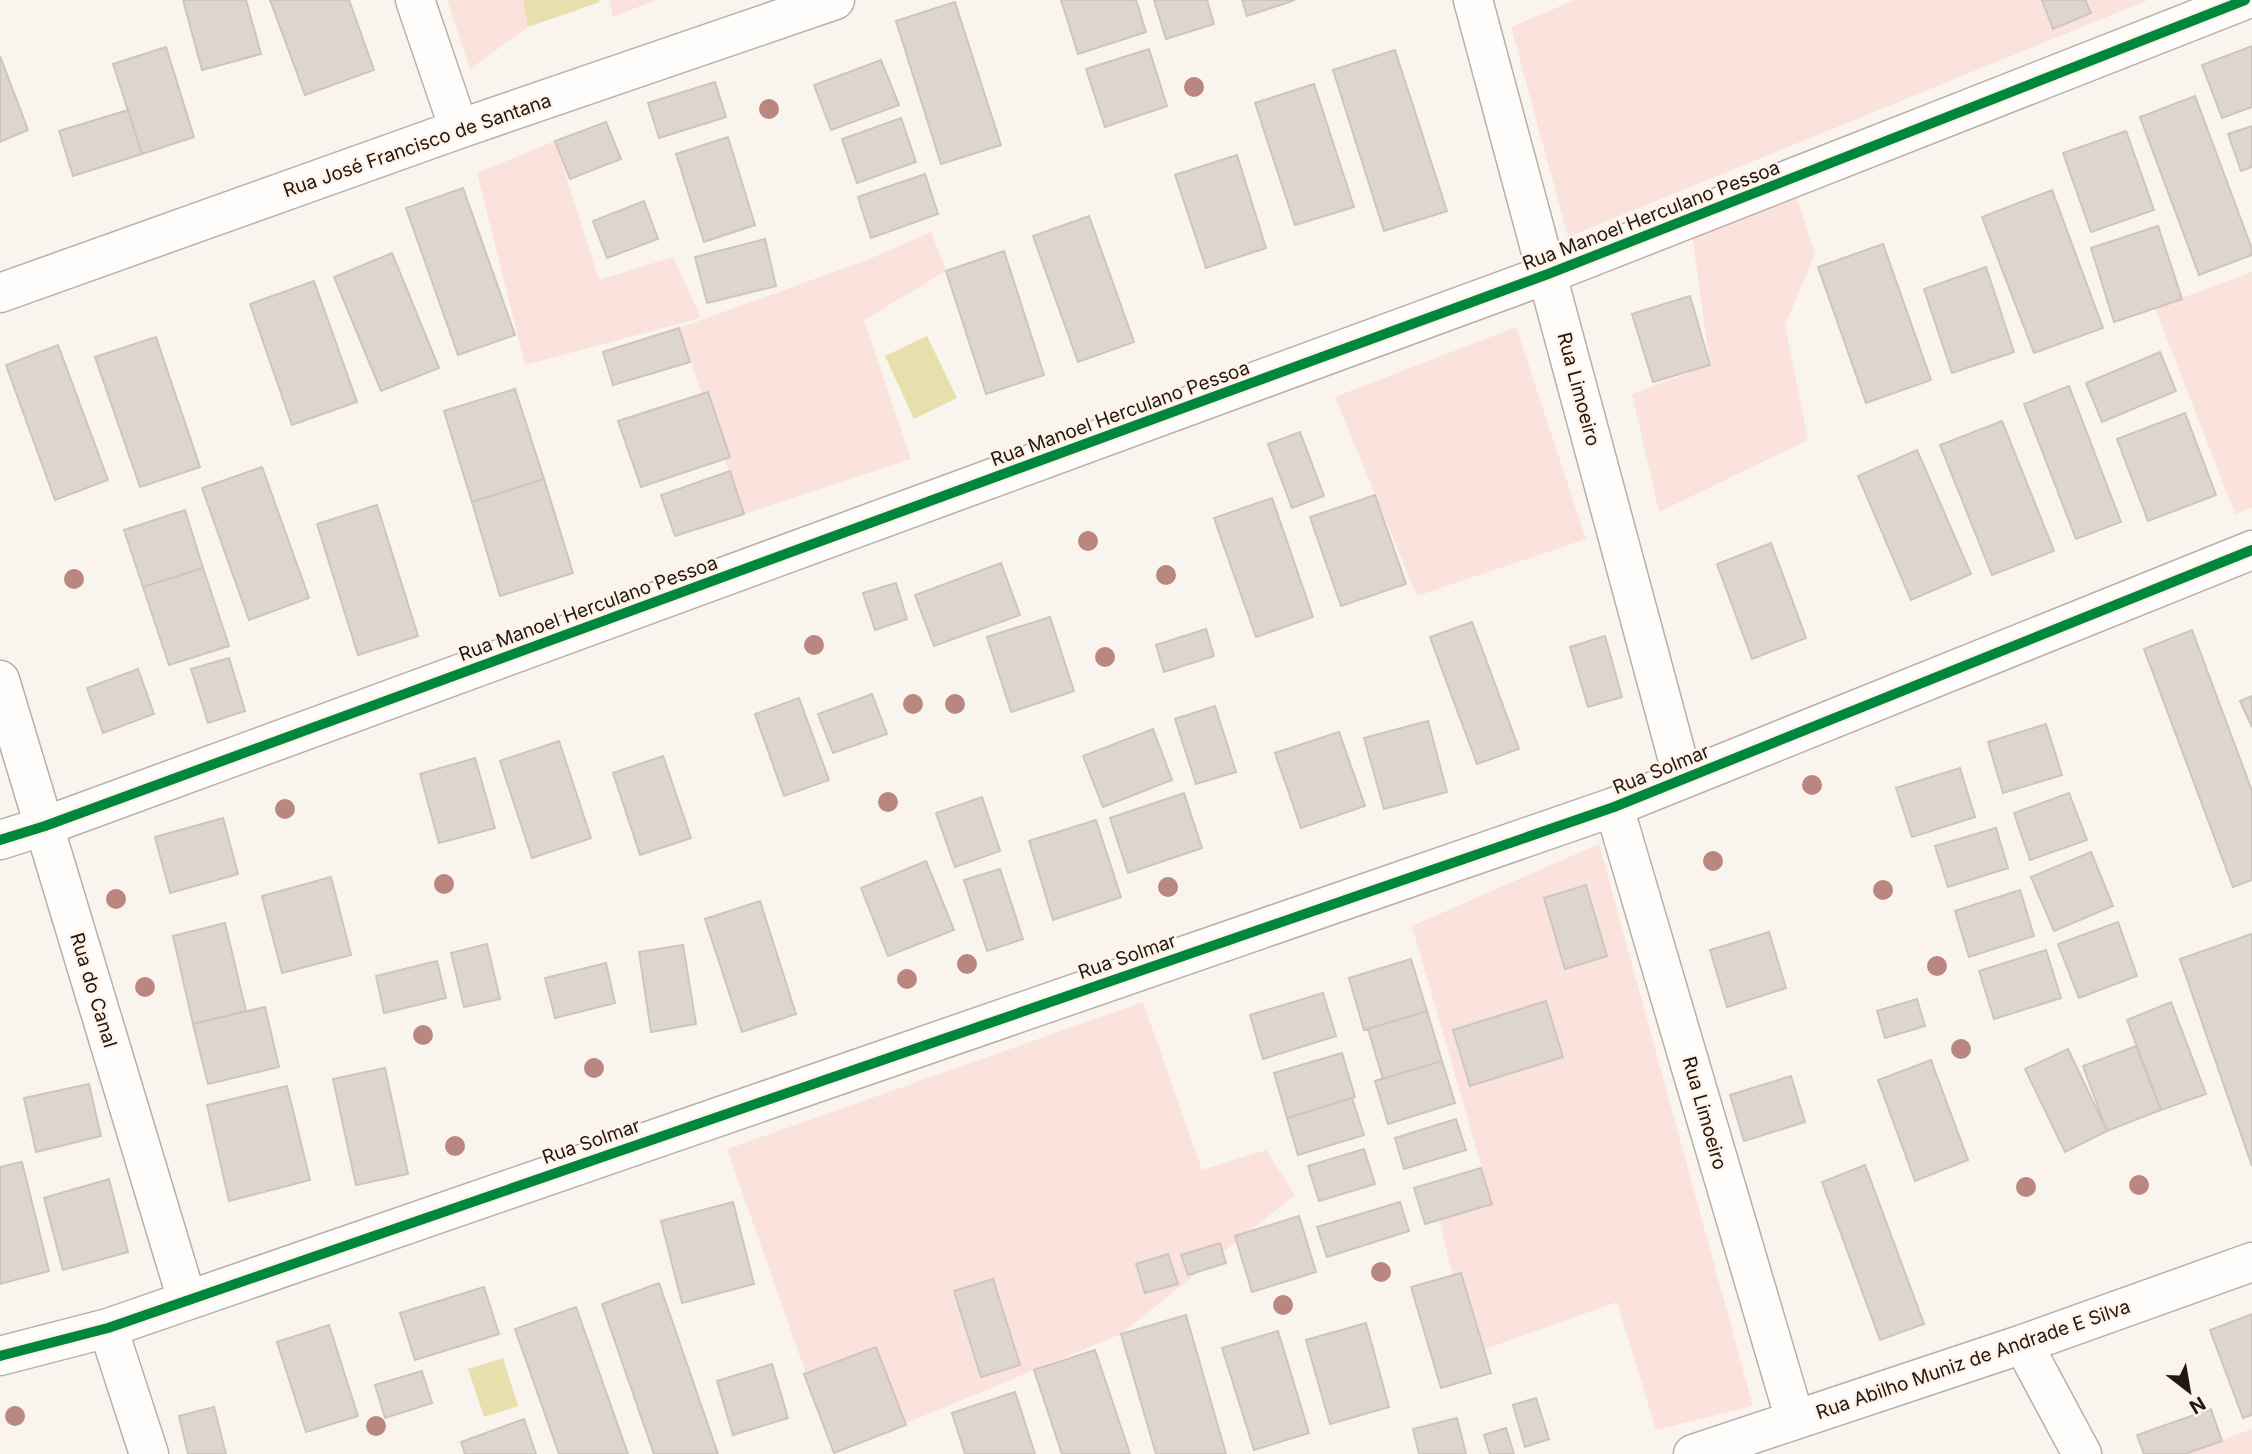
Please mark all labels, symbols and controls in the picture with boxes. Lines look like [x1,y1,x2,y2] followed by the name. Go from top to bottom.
[280,89,554,202] street label: Rua José Francisco de Santana
[1519,156,1783,275] street label: Rua Manoel Herculano Pessoa
[1552,330,1605,448] street label: Rua Limoeiro
[988,356,1253,471] street label: Rua Manoel Herculano Pessoa
[456,551,721,666] street label: Rua Manoel Herculano Pessoa
[1610,740,1713,799] street label: Rua Solmar
[1075,929,1179,984] street label: Rua Solmar
[65,930,122,1050] street label: Rua do Canal
[1677,1054,1732,1172] street label: Rua Limoeiro
[539,1114,643,1169] street label: Rua Solmar
[1813,1295,2133,1424] street label: Rua Abilho Muniz de Andrade E Silva
[2154,1356,2224,1426] north arrow
[2185,1392,2210,1419] text: N

